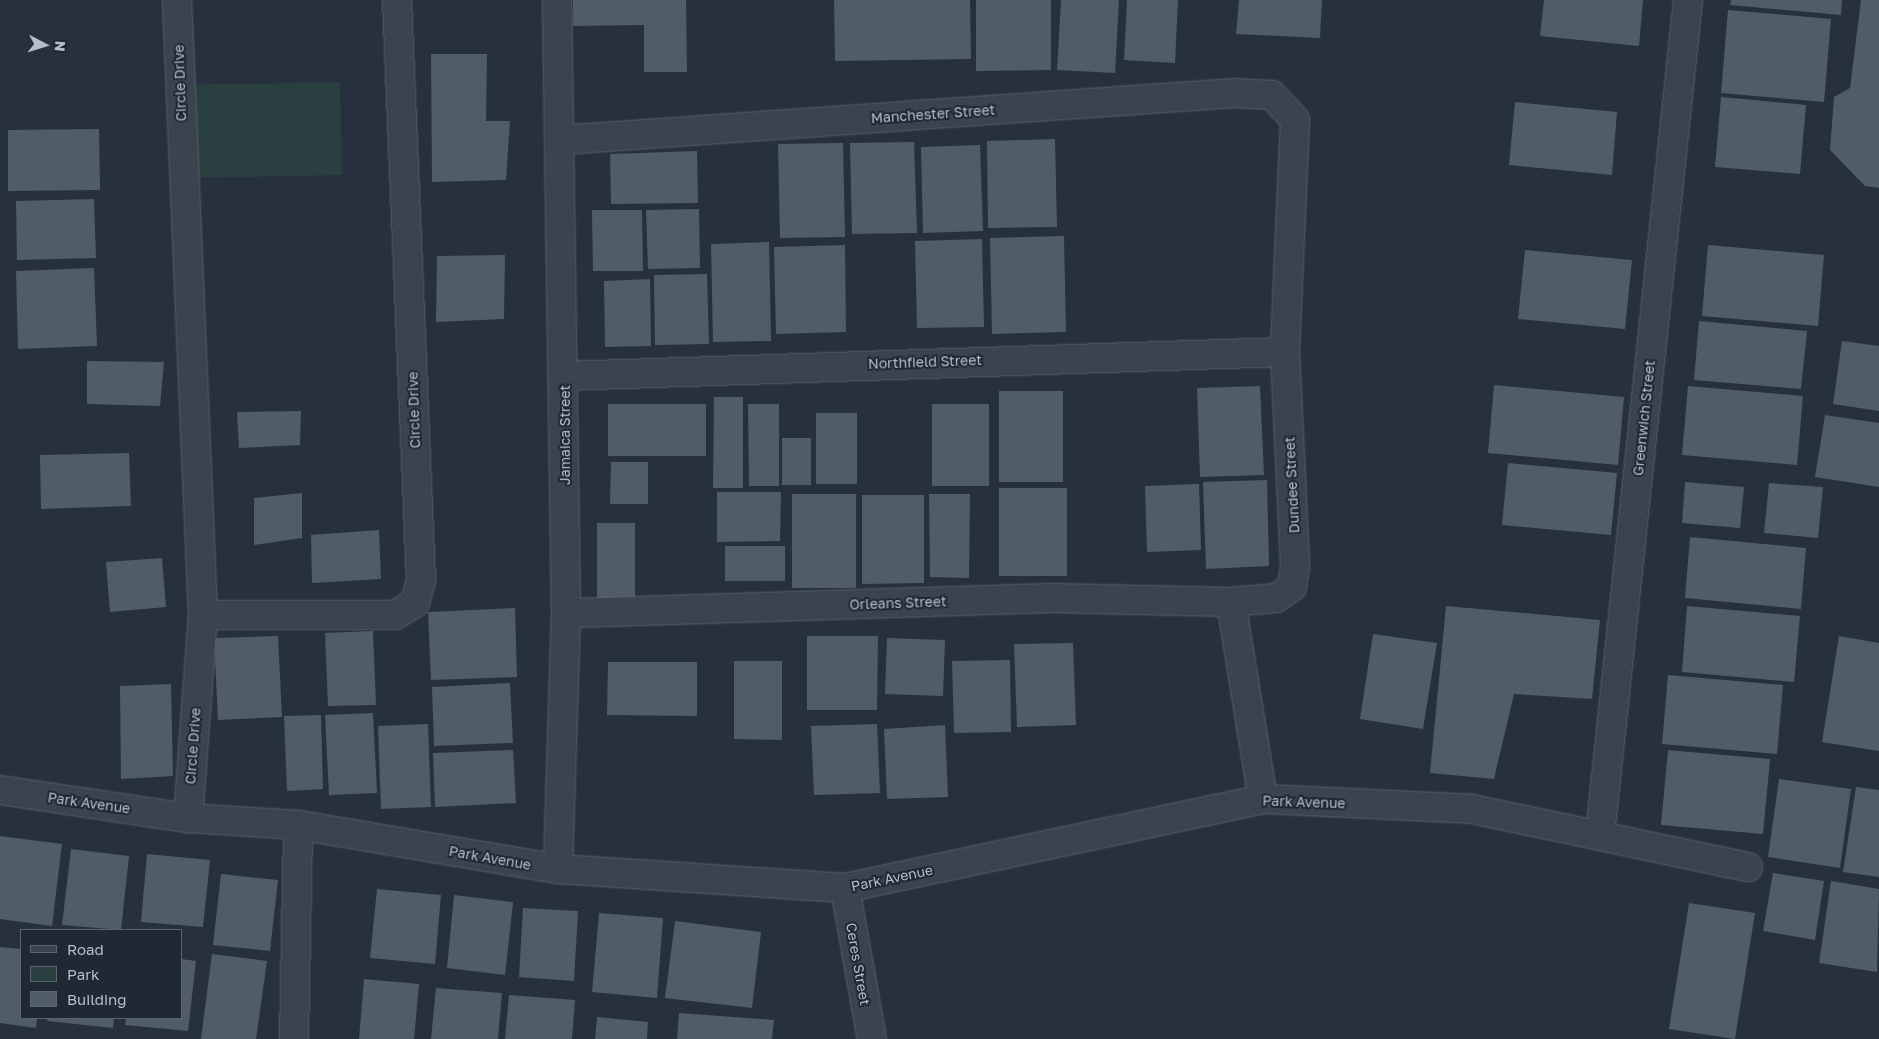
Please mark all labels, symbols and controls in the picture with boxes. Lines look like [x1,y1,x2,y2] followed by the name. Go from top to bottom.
[20,20,70,70] north arrow
[52,40,69,52] text: N
[170,44,190,122] street label: Circle Drive
[870,101,996,127] street label: Manchester Street
[868,352,982,372] street label: Northfield Street
[1630,359,1658,477] street label: Greenwich Street
[404,371,424,449] street label: Circle Drive
[557,385,573,485] street label: Jamaica Street
[1281,436,1303,534] street label: Dundee Street
[849,593,947,613] street label: Orleans Street
[182,707,204,785] street label: Circle Drive
[47,789,131,817] street label: Park Avenue
[1262,792,1346,812] street label: Park Avenue
[448,843,532,873] street label: Park Avenue
[850,861,934,895] street label: Park Avenue
[842,921,874,1007] street label: Ceres Street
[20,929,182,1019] legend
[67,940,104,958] text: Road
[67,965,99,983] text: Park
[67,990,127,1008] text: Building

